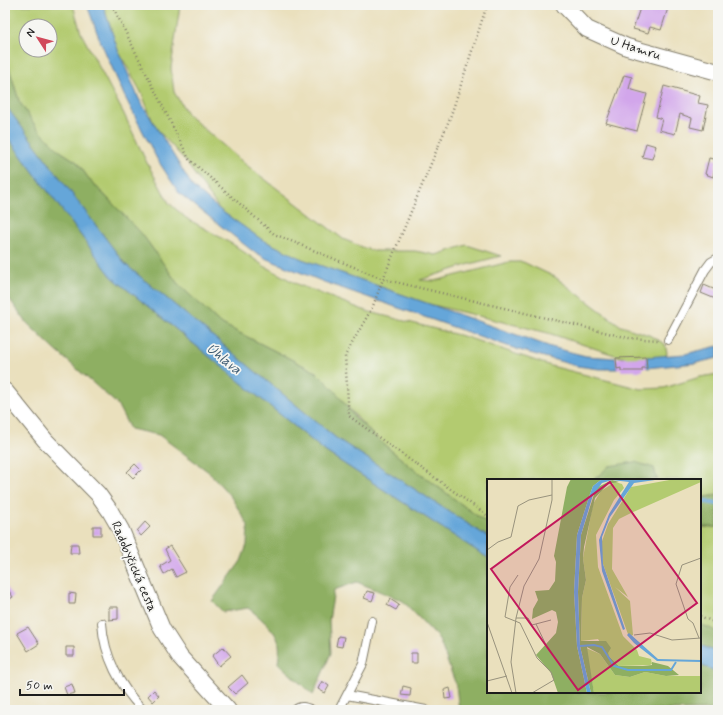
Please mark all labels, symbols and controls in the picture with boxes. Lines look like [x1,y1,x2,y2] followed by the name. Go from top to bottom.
[18,18,58,58] north arrow
[23,26,39,40] text: N
[608,32,663,65] street label: U Hamru
[202,339,245,379] water label: Úhlava
[487,479,701,693] inset map
[107,519,160,615] street label: Radobyčická cesta
[20,671,124,697] scale bar
[26,678,53,694] text: 50 m

